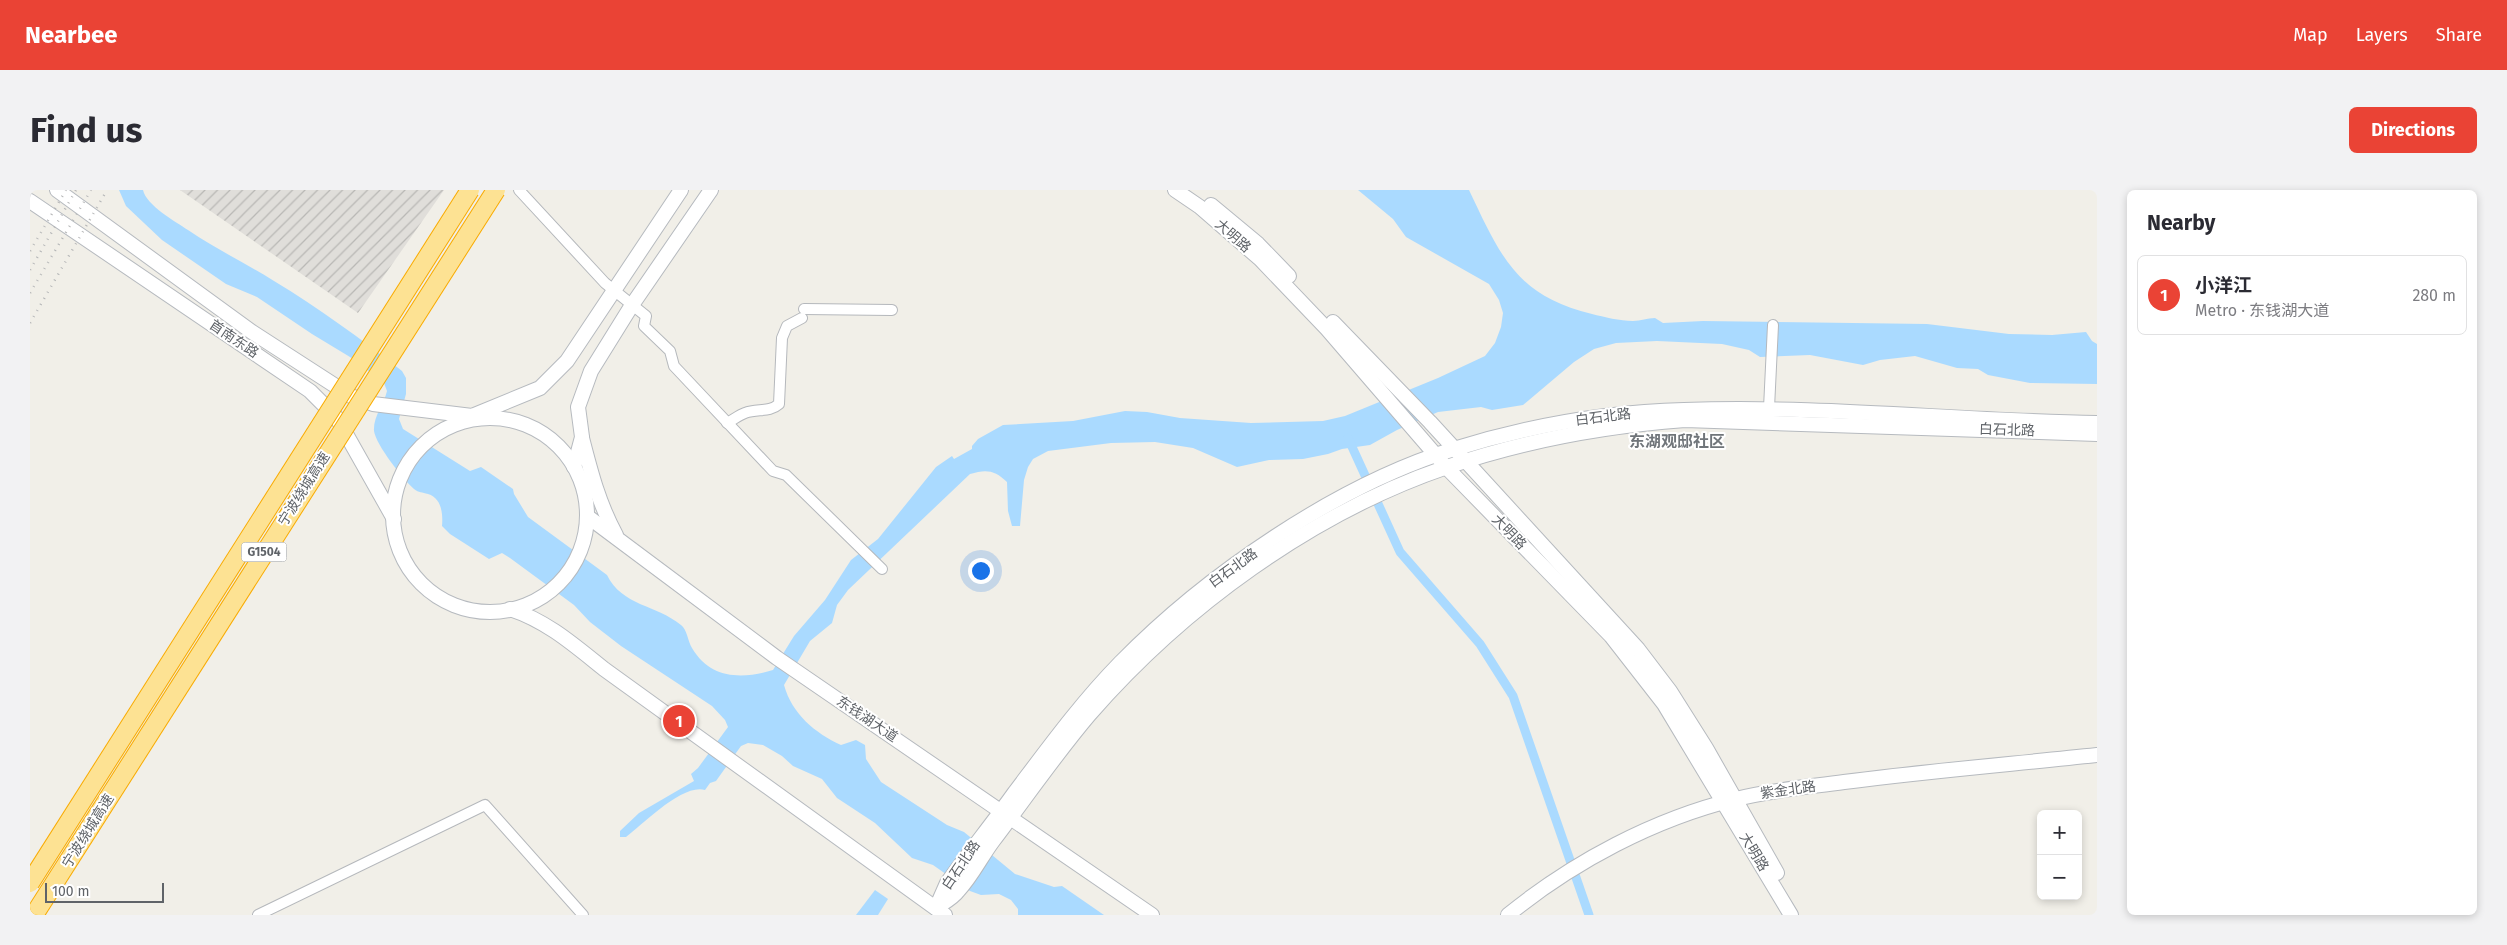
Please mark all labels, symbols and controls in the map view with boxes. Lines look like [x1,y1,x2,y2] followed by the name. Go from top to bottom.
[25,21,118,49] text: Nearbee
[2293,24,2328,46] text: Map
[2356,24,2408,46] text: Layers
[2436,24,2482,46] text: Share
[2349,107,2477,153] button: Directions
[30,109,142,151] text: Find us
[2147,210,2215,236] text: Nearby
[1212,216,1254,256] street label: 大明路
[2195,274,2252,297] text: 小洋江
[2160,286,2168,305] text: 1
[2412,286,2456,305] text: 280 m
[2195,301,2329,320] text: Metro · 东钱湖大道
[206,316,262,362] street label: 首南东路
[1574,405,1632,429] street label: 白石北路
[1979,421,2035,439] street label: 白石北路
[1629,432,1725,451] district label: 东湖观邸社区
[275,449,333,529] street label: 宁波绕城高速
[1488,511,1530,553] street label: 大明路
[242,542,286,562] road number: G1504
[1205,545,1261,591] street label: 白石北路
[968,558,994,584] your location
[833,692,901,746] street label: 东钱湖大道
[663,702,695,740] pin: 1
[1759,778,1817,802] street label: 紫金北路
[59,791,117,871] street label: 宁波绕城高速
[2037,810,2082,900] map controls
[2037,810,2082,855] button: +
[1736,830,1772,874] street label: 大明路
[938,837,984,893] street label: 白石北路
[2037,855,2082,900] button: −
[45,880,164,903] scale bar
[52,883,89,900] text: 100 m

